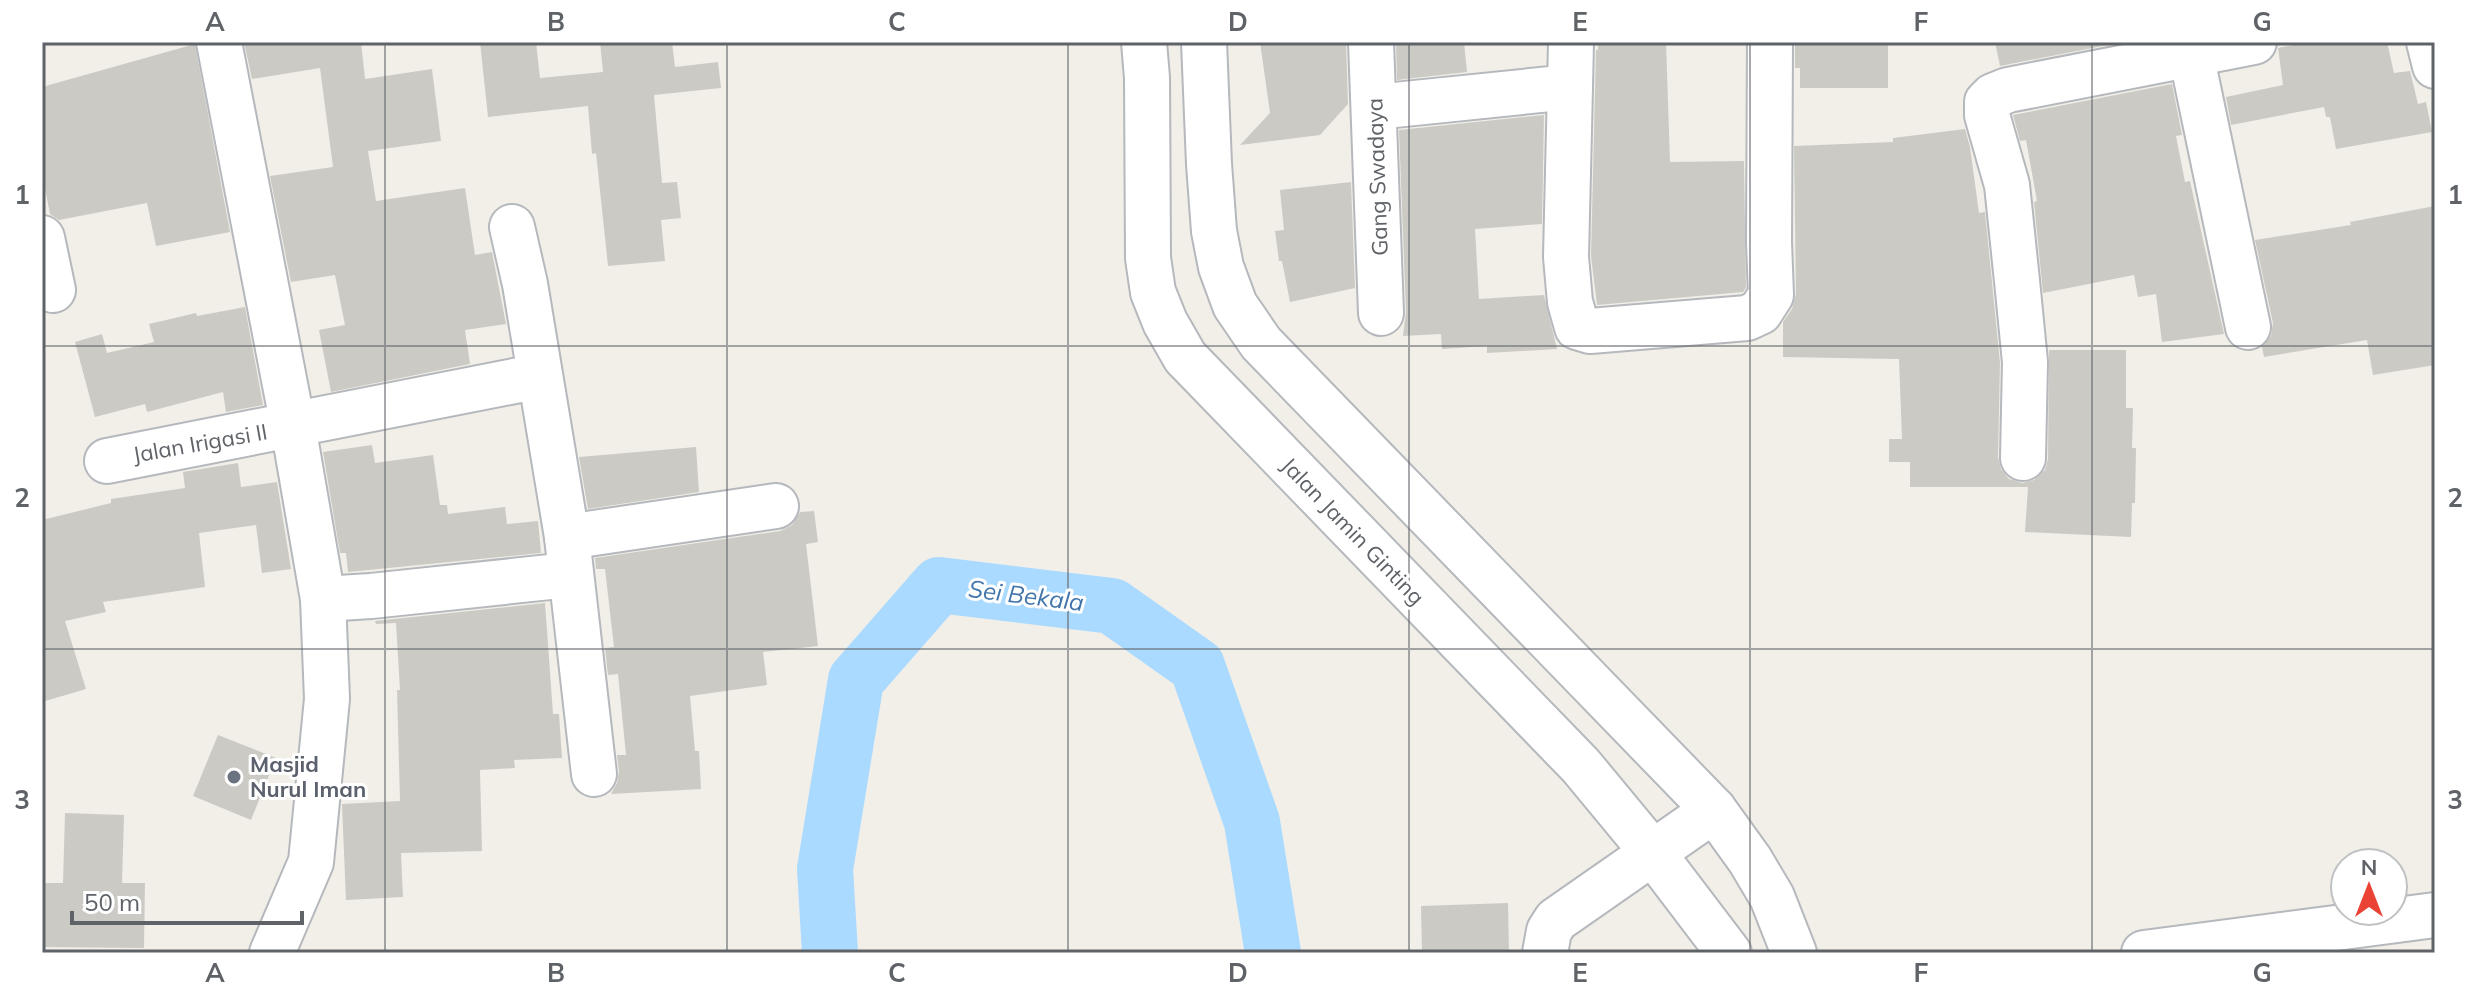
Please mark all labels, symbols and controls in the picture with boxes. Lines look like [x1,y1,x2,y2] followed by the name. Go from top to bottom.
[205,5,225,38] text: A
[547,5,565,38] text: B
[888,5,906,38] text: C
[1228,5,1248,38] text: D
[1572,5,1588,38] text: E
[1914,5,1929,38] text: F
[2252,5,2272,38] text: G
[1360,98,1394,256] street label: Gang Swadaya
[14,178,30,211] text: 1
[2447,178,2463,211] text: 1
[131,417,269,469] street label: Jalan Irigasi II
[1275,451,1431,611] street label: Jalan Jamin Ginting
[14,481,30,514] text: 2
[2447,481,2463,514] text: 2
[967,573,1086,617] water label: Sei Bekala
[250,750,366,803] place label: Masjid Nurul Iman
[225,768,243,786] marker: Masjid Nurul Iman
[14,783,30,816] text: 3
[2447,783,2463,816] text: 3
[2329,847,2409,927] north arrow
[2361,853,2377,881] text: N
[72,875,302,925] scale bar
[84,887,140,917] text: 50 m
[205,956,225,989] text: A
[547,956,565,989] text: B
[888,956,906,989] text: C
[1228,956,1248,989] text: D
[1572,956,1588,989] text: E
[1914,956,1929,989] text: F
[2252,956,2272,989] text: G

